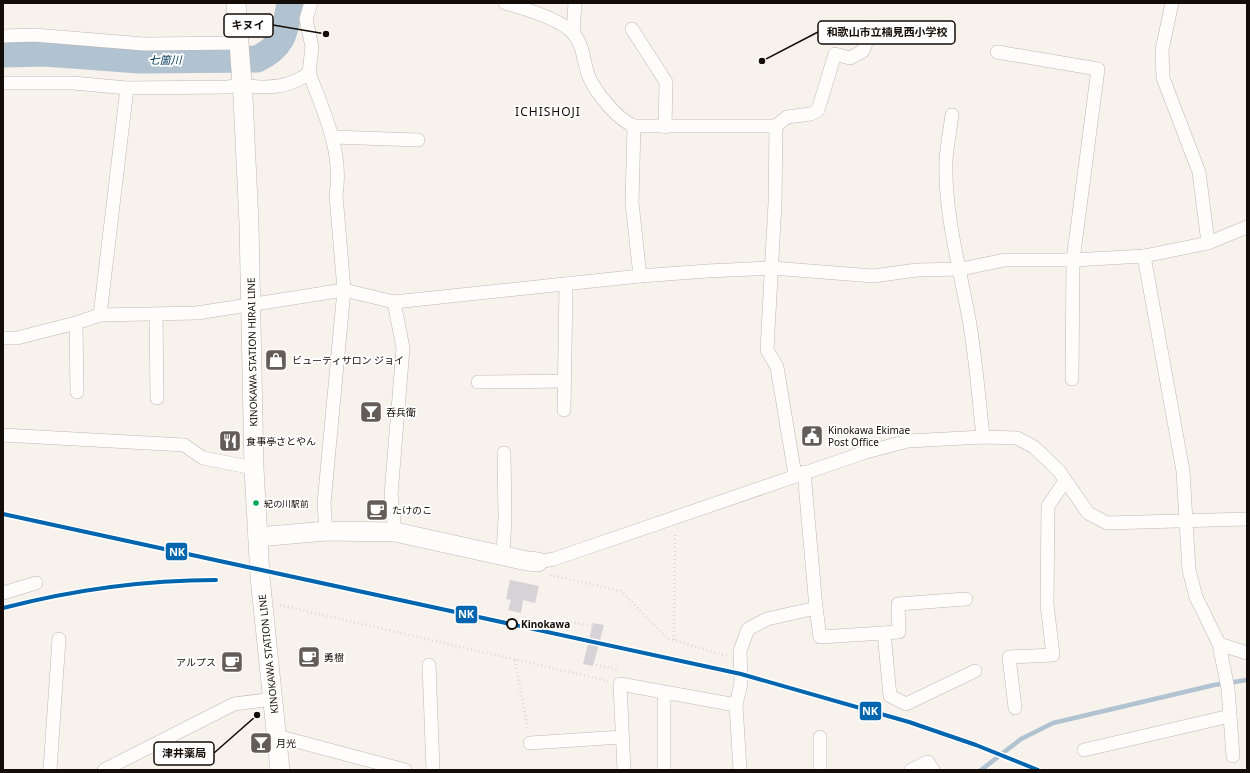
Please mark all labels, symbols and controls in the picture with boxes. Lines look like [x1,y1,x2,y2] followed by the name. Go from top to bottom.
[224,14,273,37] callout: キヌイ
[232,17,265,32] text: キヌイ
[818,21,955,44] callout: 和歌山市立楠見西小学校
[827,24,948,39] text: 和歌山市立楠見西小学校
[149,52,182,67] water label: 七箇川
[515,103,581,120] district label: ICHISHOJI
[244,277,260,427] street label: KINOKAWA STATION HIRAI LINE
[263,347,289,373] shop icon: ビューティサロン ジョイ
[292,353,404,367] place label: ビューティサロン ジョイ
[358,399,384,425] bar icon: 呑兵衛
[386,405,416,419] place label: 呑兵衛
[799,423,825,449] public building icon: Kinokawa Ekimae Post Office
[828,423,910,449] place label: Kinokawa Ekimae Post Office
[217,428,243,454] restaurant icon: 食事亭さとやん
[246,434,316,448] place label: 食事亭さとやん
[264,497,309,510] place label: 紀の川駅前
[364,497,390,523] cafe icon: たけのこ
[251,498,261,508] marker: 紀の川駅前
[392,503,432,517] place label: たけのこ
[165,542,188,561] line badge: NK
[169,544,186,559] text: NK
[255,594,281,714] street label: KINOKAWA STATION LINE
[455,605,478,624] line badge: NK
[458,606,475,621] text: NK
[521,617,570,631] place label: Kinokawa
[506,618,518,630] marker: Kinokawa
[296,644,322,670] cafe icon: 勇樹
[219,649,245,675] cafe icon: アルプス
[324,650,344,664] place label: 勇樹
[176,655,216,669] place label: アルプス
[859,701,882,721] line badge: NK
[862,703,879,718] text: NK
[248,730,274,756] bar icon: 月光
[276,736,296,750] place label: 月光
[154,742,214,765] callout: 津井薬局
[162,745,206,760] text: 津井薬局

